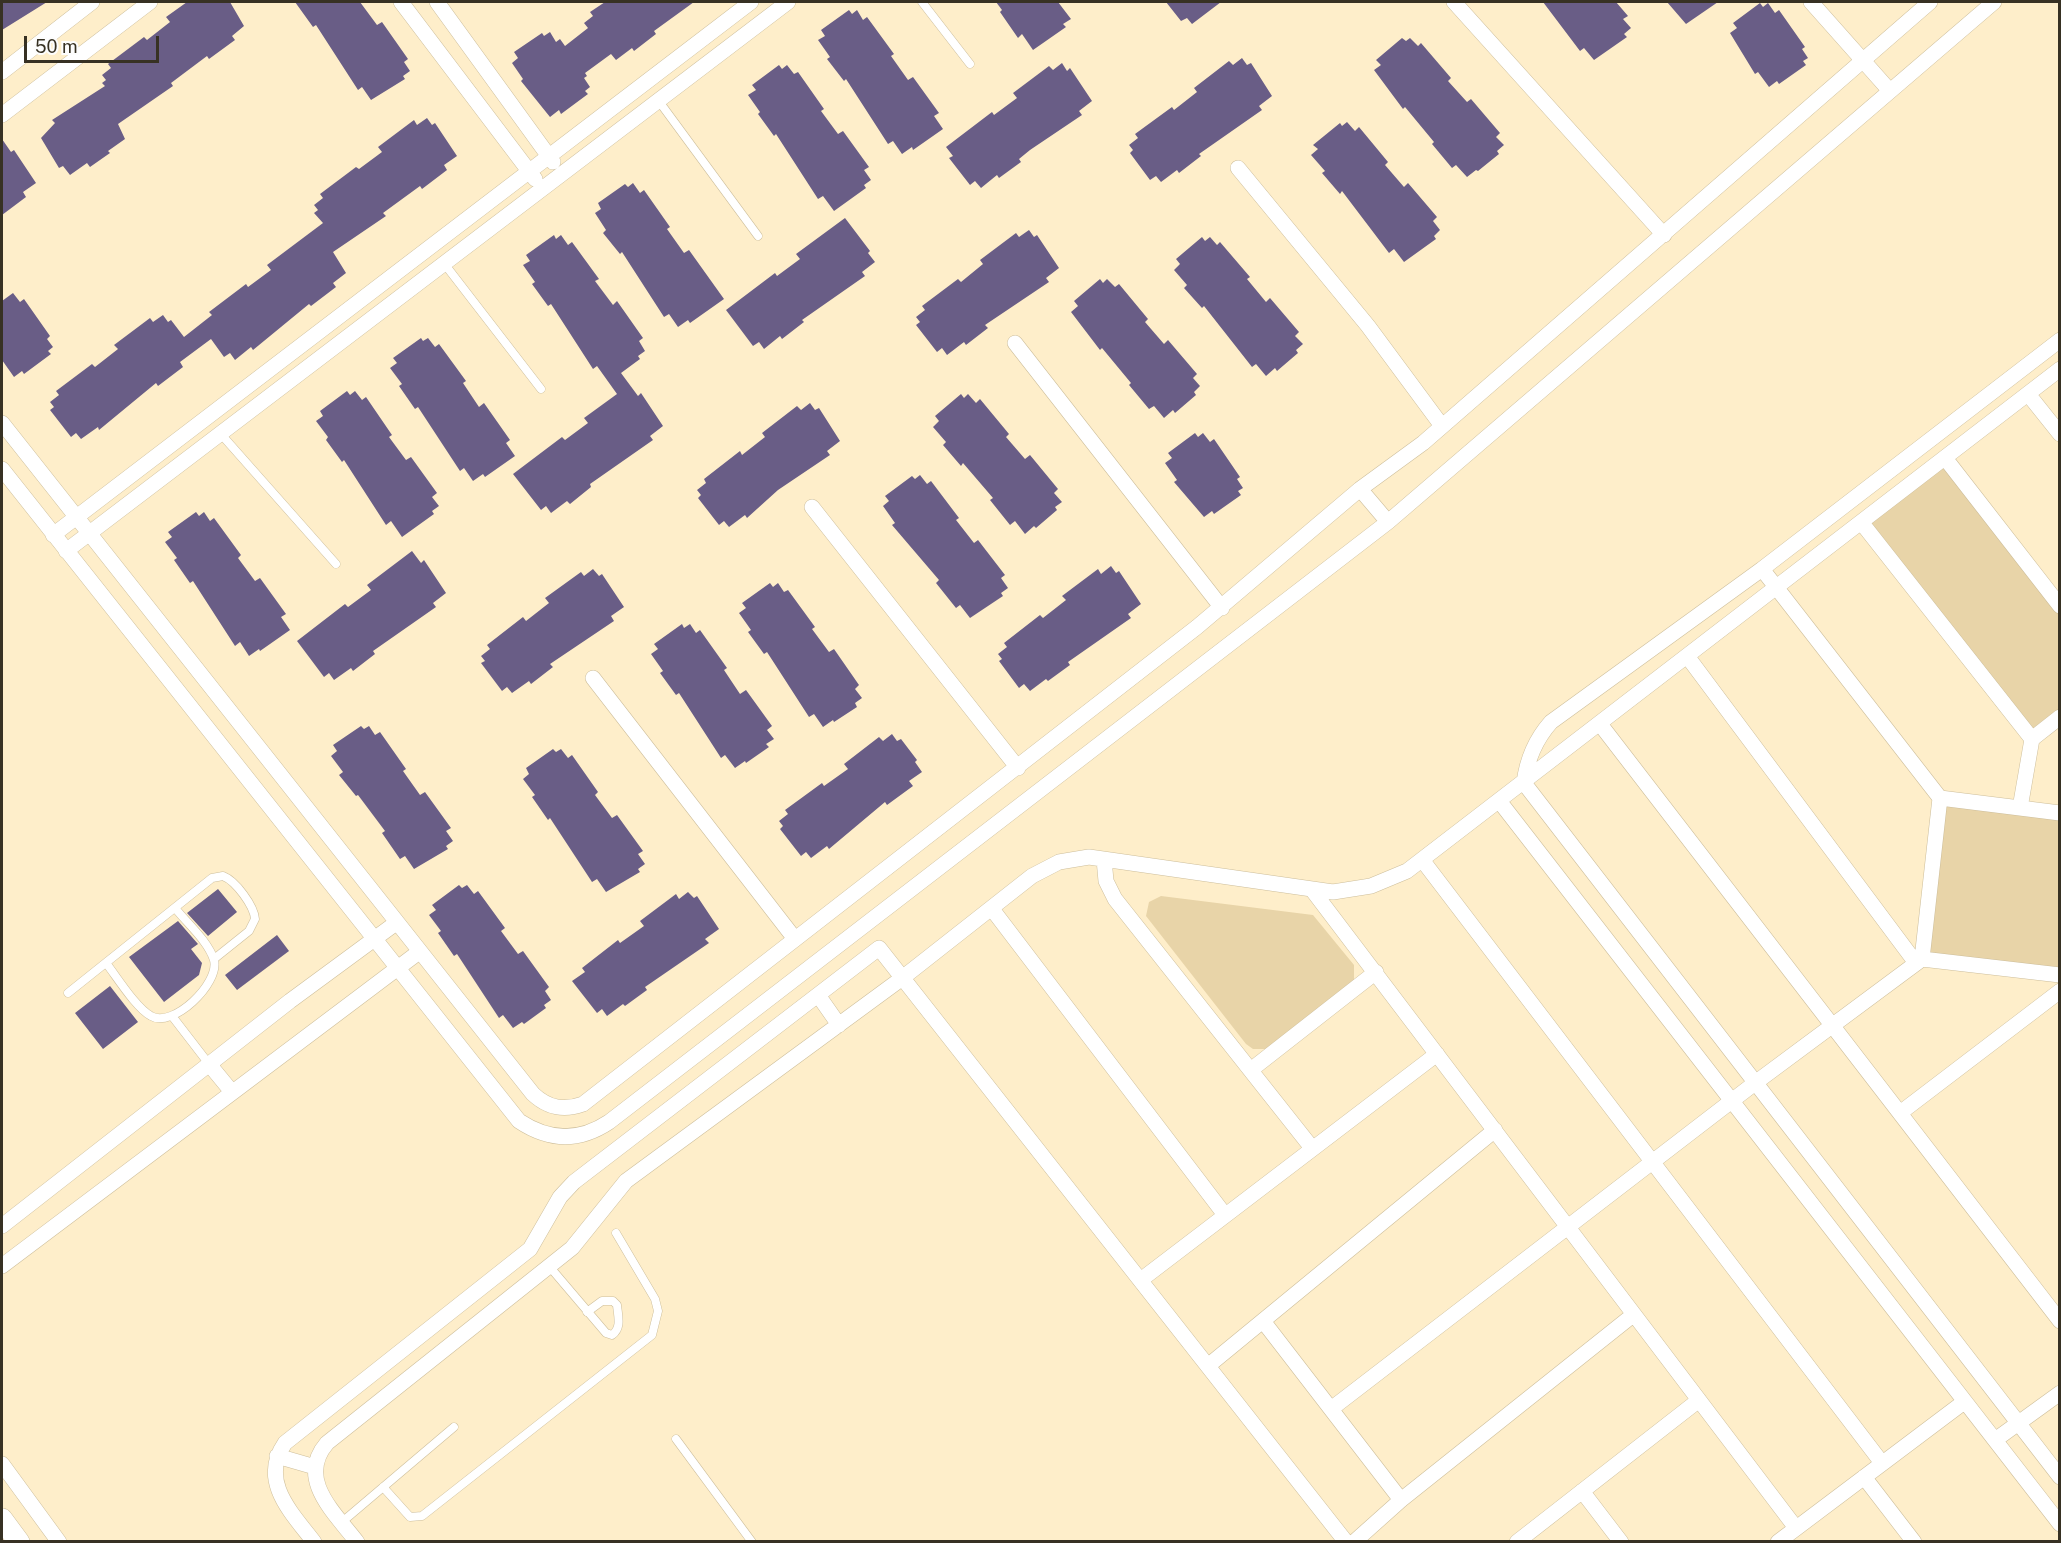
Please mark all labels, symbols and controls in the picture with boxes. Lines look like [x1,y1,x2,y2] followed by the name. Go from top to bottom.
[27,24,162,62] scale bar
[35,36,78,57] text: 50 m

